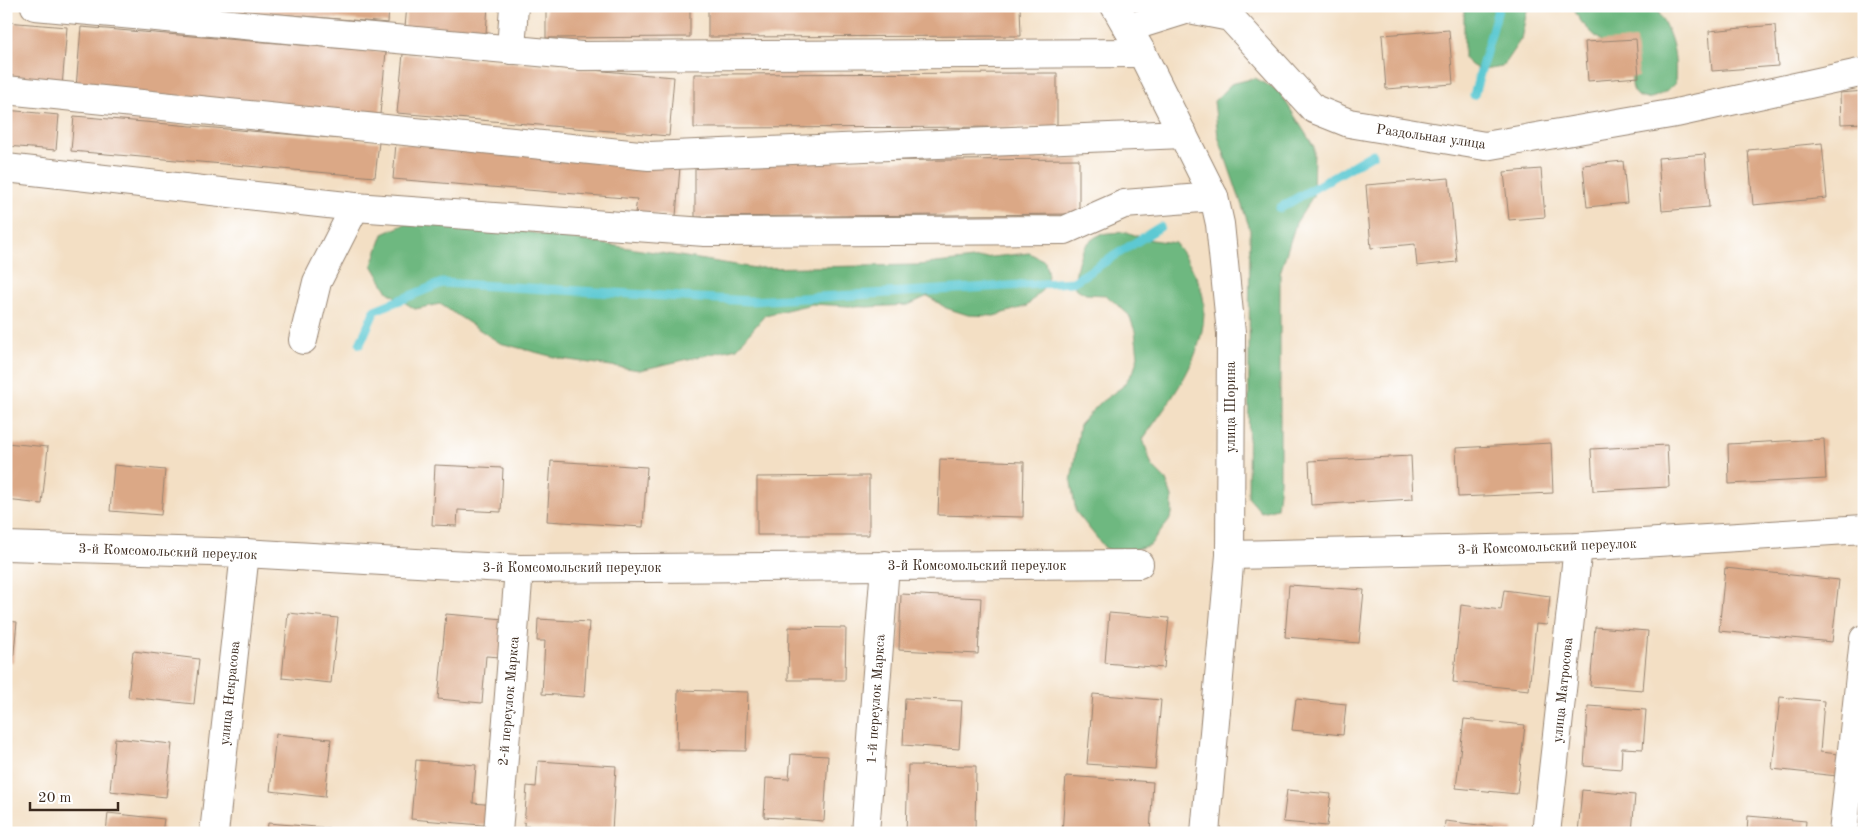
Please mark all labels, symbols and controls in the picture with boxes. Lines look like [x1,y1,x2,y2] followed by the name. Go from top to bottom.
[1375,122,1487,152] street label: Раздольная улица
[1224,361,1238,453] street label: улица Шорина
[1457,537,1637,557] street label: 3-й Комсомольский переулок
[78,542,258,562] street label: 3-й Комсомольский переулок
[887,559,1067,573] street label: 3-й Комсомольский переулок
[482,561,662,575] street label: 3-й Комсомольский переулок
[864,634,888,764] street label: 1-й переулок Маркса
[496,636,522,766] street label: 2-й переулок Маркса
[1550,637,1575,743] street label: улица Матросова
[218,640,242,746] street label: улица Некрасова
[30,779,118,811] scale bar
[38,791,72,806] text: 20 m

